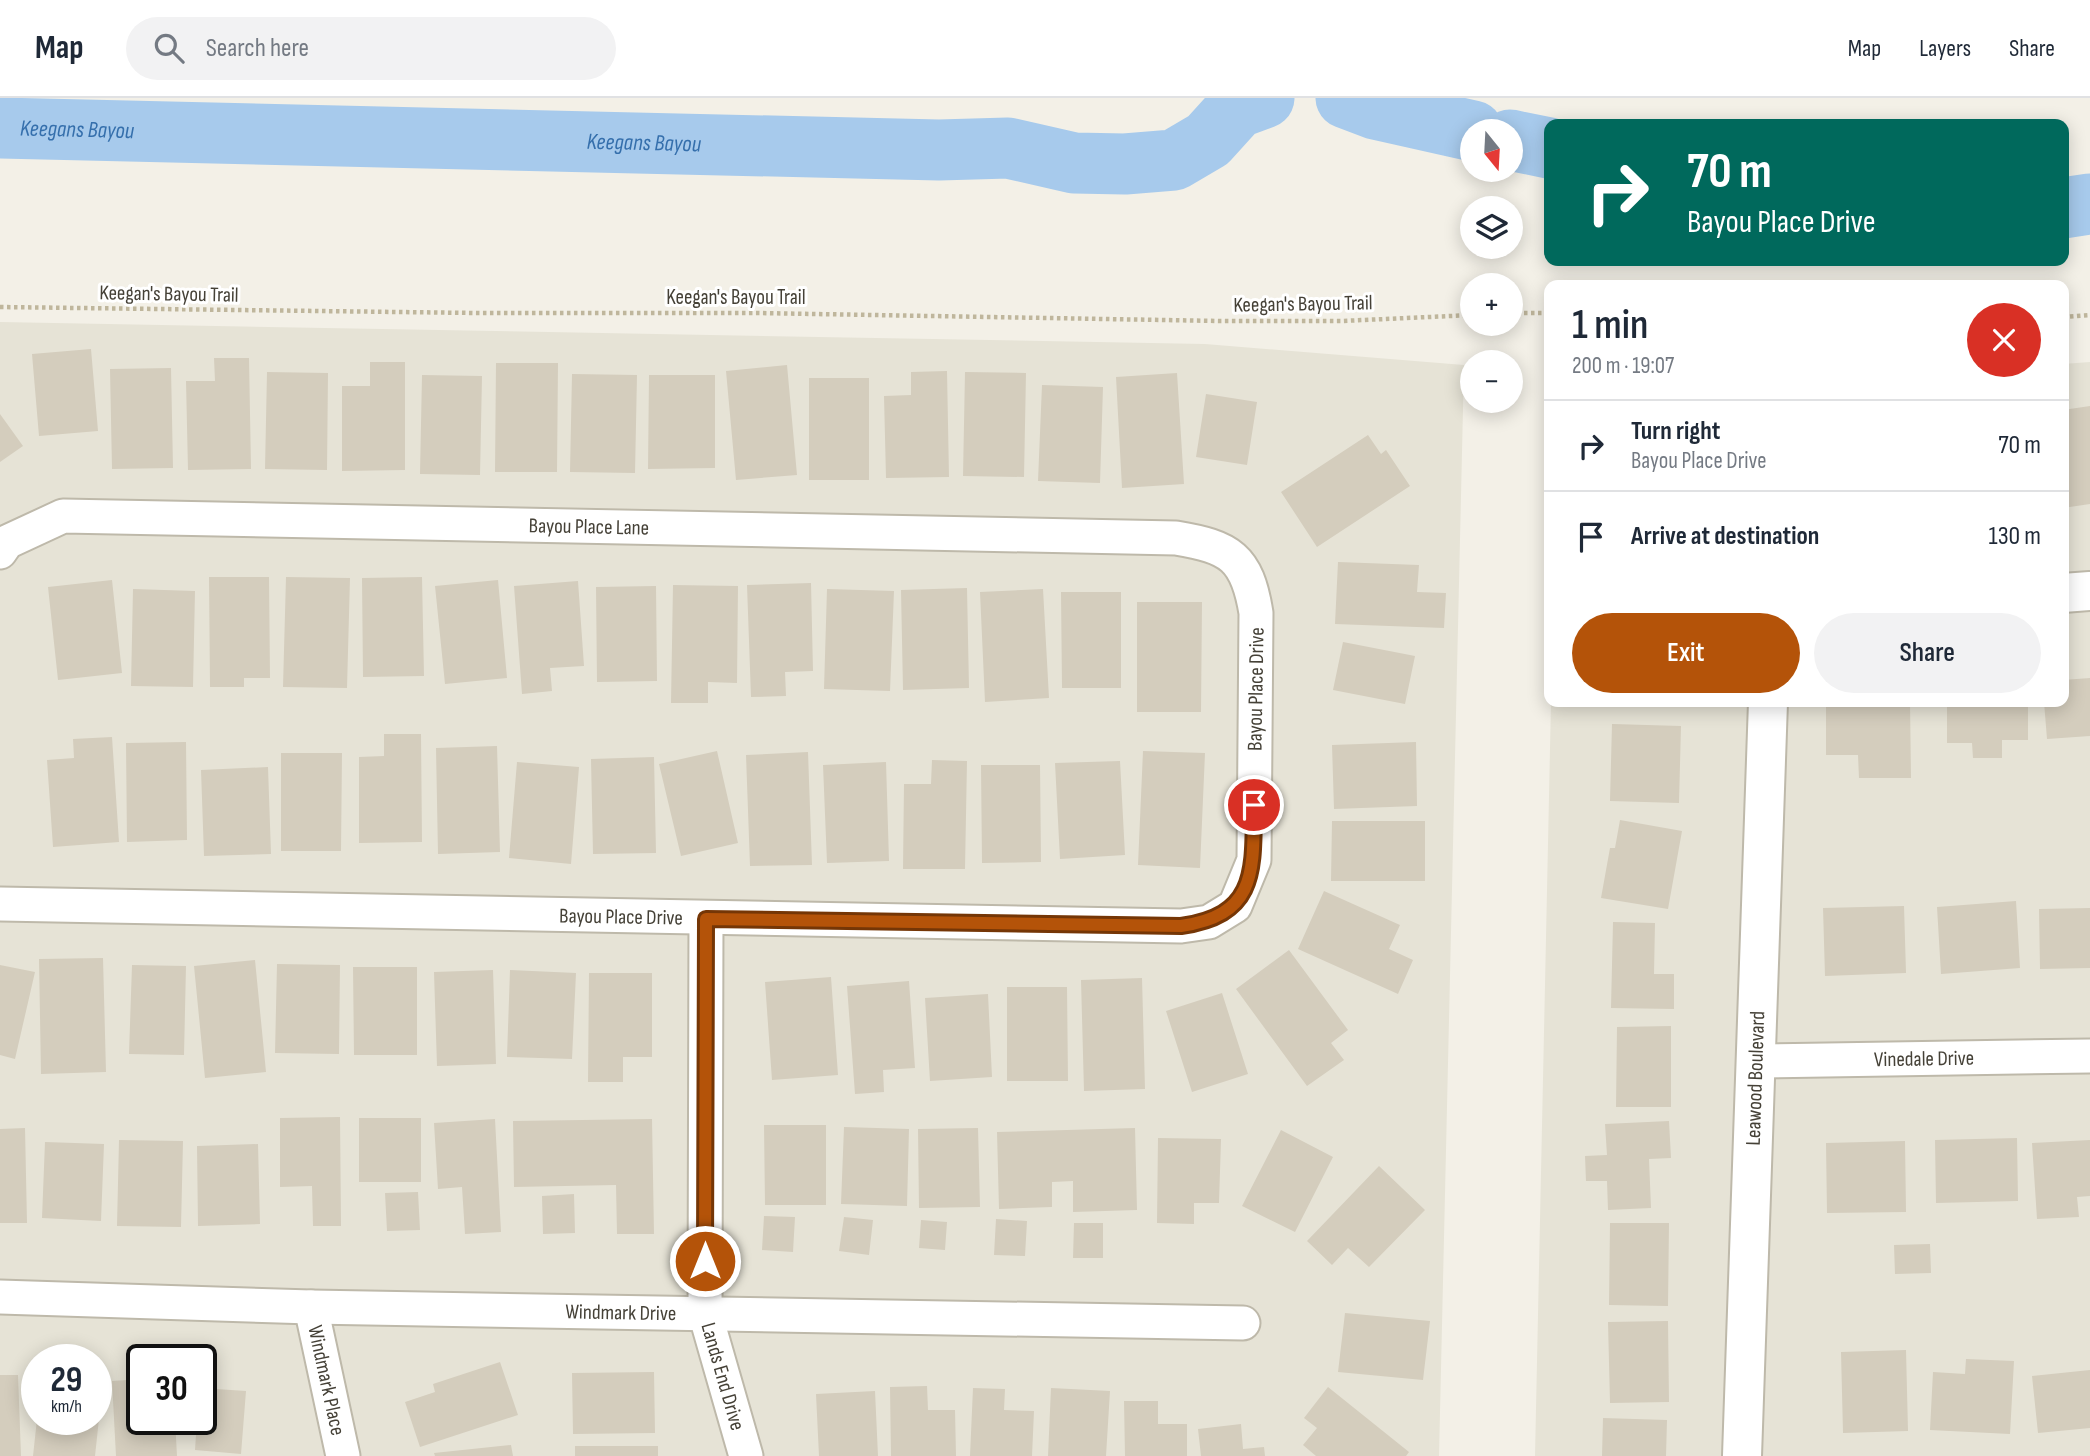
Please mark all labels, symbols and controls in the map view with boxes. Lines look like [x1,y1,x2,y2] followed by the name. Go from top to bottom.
[126,17,616,80] search box
[35,28,84,68] text: Map
[150,29,188,67] icon: search
[206,33,309,64] text: Search here
[1848,34,1881,63] text: Map
[1919,34,1971,63] text: Layers
[2009,34,2055,63] text: Share
[19,114,135,145] water label: Keegans Bayou
[1460,119,1522,182] north arrow
[1460,119,1523,413] map controls
[586,128,702,158] water label: Keegans Bayou
[1687,143,1772,202] text: 70 m
[1572,147,1663,238] icon: right
[1460,196,1523,259] button: layers
[1687,203,1876,242] text: Bayou Place Drive
[1460,273,1523,336] button: +
[99,280,239,308] street label: Keegan's Bayou Trail
[666,285,806,310] street label: Keegan's Bayou Trail
[1233,290,1373,318] street label: Keegan's Bayou Trail
[1572,300,1648,351] text: 1 min
[1967,303,2041,377] button: close
[1460,350,1523,413] button: −
[1572,352,1674,380] text: 200 m · 19:07
[1631,416,1720,447] text: Turn right
[1572,427,1610,465] icon: right
[1998,430,2041,461] text: 70 m
[1631,447,1767,475] text: Bayou Place Drive
[528,513,649,540] street label: Bayou Place Lane
[1572,518,1610,556] icon: arrive
[1631,521,1819,552] text: Arrive at destination
[1989,521,2041,552] text: 130 m
[1572,613,1800,693] button: Exit
[1814,613,2041,693] button: Share
[1242,627,1270,751] street label: Bayou Place Drive
[1224,775,1284,835] pin
[1235,786,1273,824] icon: arrive
[559,903,683,931] street label: Bayou Place Drive
[1740,1010,1770,1146] street label: Leawood Boulevard
[1874,1045,1974,1072] street label: Vinedale Drive
[668,1224,742,1298] position arrow
[565,1299,677,1326] street label: Windmark Drive
[696,1320,751,1433] street label: Lands End Drive
[303,1323,351,1438] street label: Windmark Place
[126,1344,217,1435] speed limit sign: 30
[51,1359,82,1402] text: 29
[51,1396,82,1417] text: km/h

